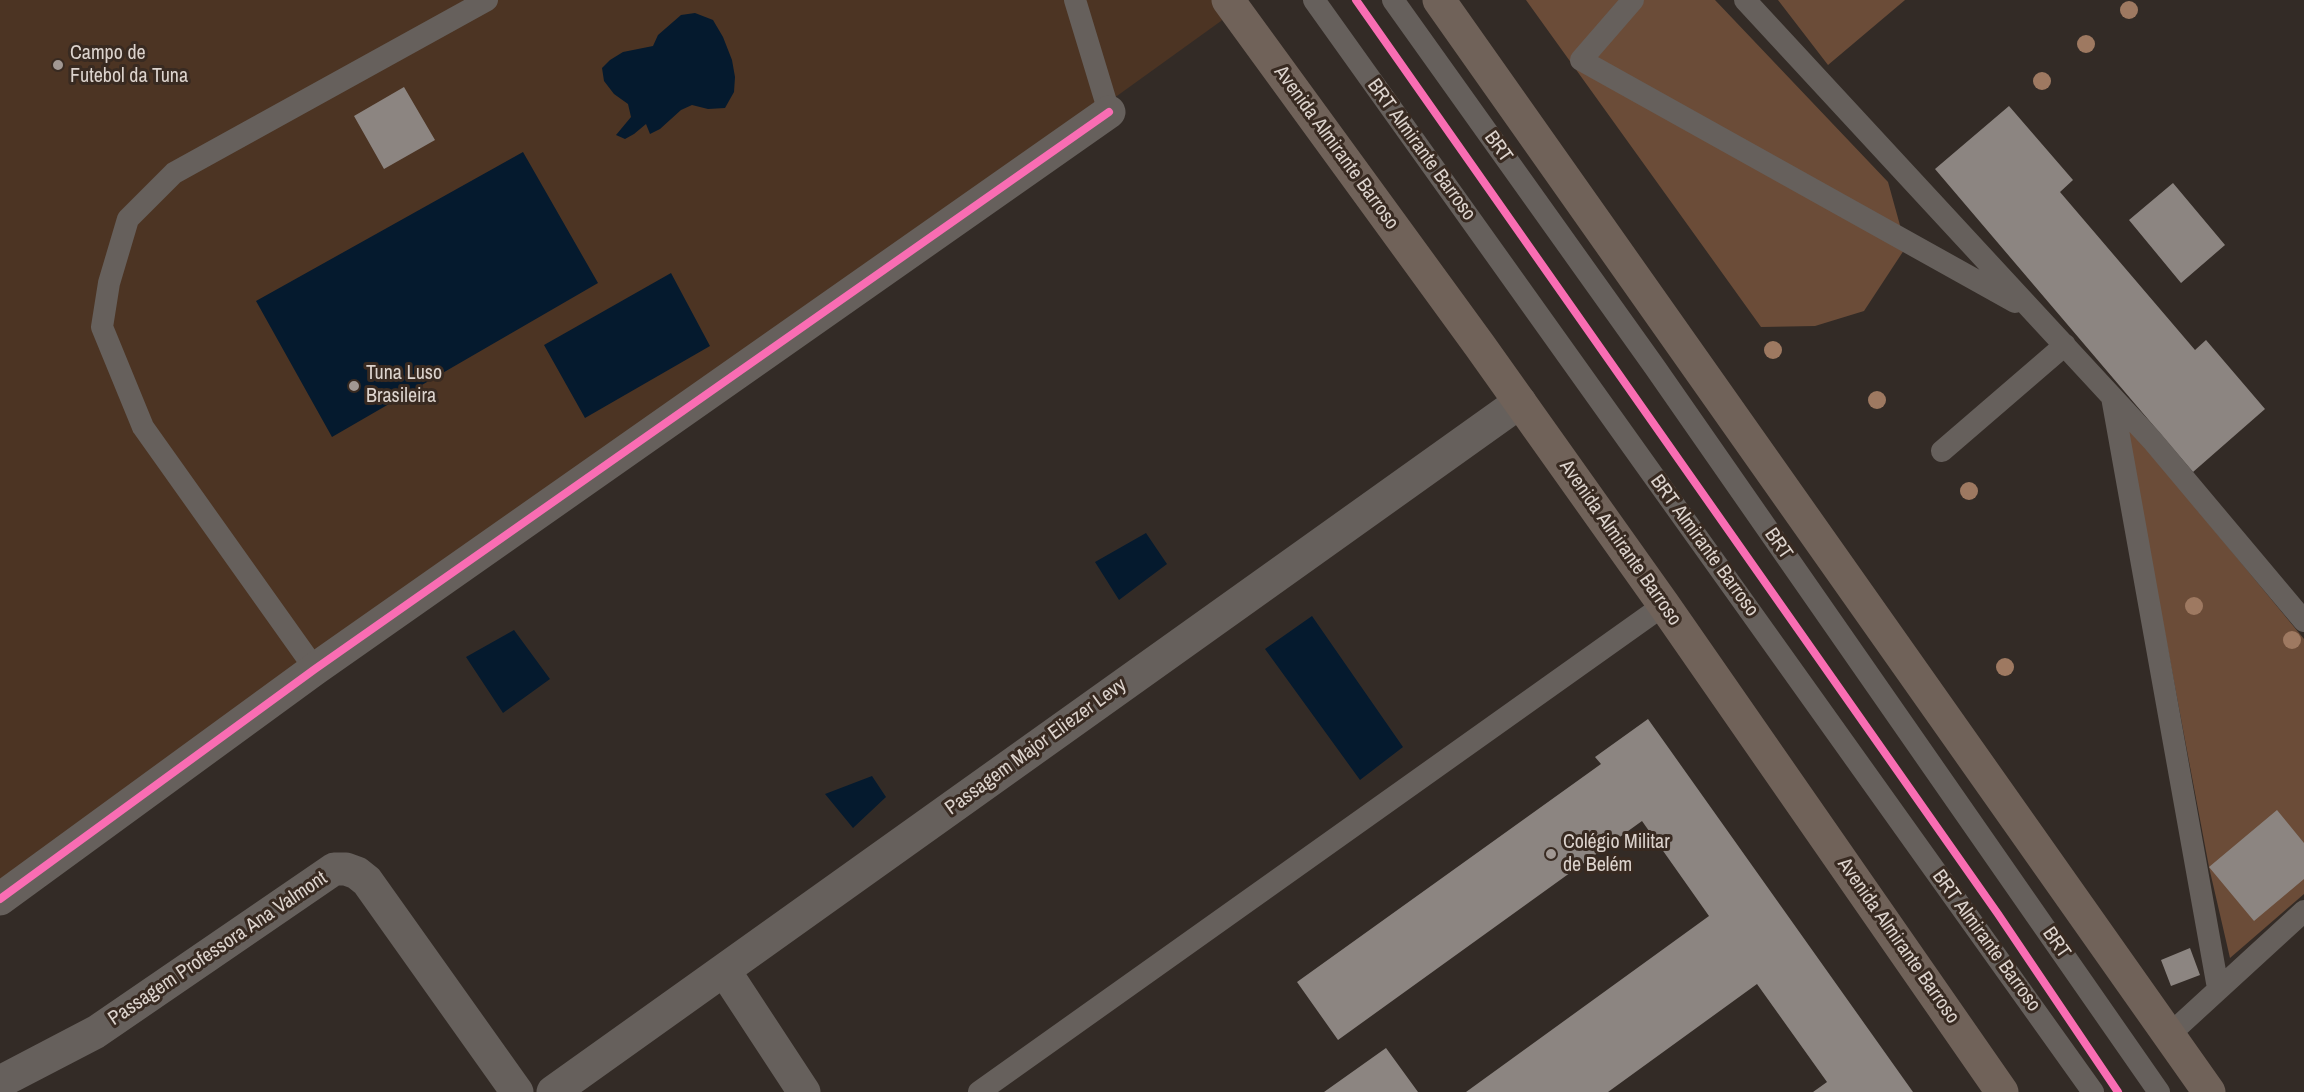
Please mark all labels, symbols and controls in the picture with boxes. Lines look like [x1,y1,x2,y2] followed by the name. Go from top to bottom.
[70,42,188,89] place label: Campo de Futebol da Tuna
[51,58,65,72] marker: Campo de Futebol da Tuna
[1269,61,1403,235] street label: Avenida Almirante Barroso
[1362,74,1480,226] street label: BRT Almirante Barroso
[1479,127,1517,167] street label: BRT
[366,362,442,409] place label: Tuna Luso Brasileira
[347,379,361,393] marker: Tuna Luso Brasileira
[1554,456,1686,630] street label: Avenida Almirante Barroso
[1645,470,1763,622] street label: BRT Almirante Barroso
[1759,524,1797,564] street label: BRT
[941,673,1131,821] street label: Passagem Major Eliezer Levy
[1563,831,1670,878] place label: Colégio Militar de Belém
[1544,847,1558,861] marker: Colégio Militar de Belém
[1832,854,1964,1028] street label: Avenida Almirante Barroso
[1927,865,2045,1017] street label: BRT Almirante Barroso
[104,867,332,1031] street label: Passagem Professora Ana Valmont
[2037,923,2075,963] street label: BRT

